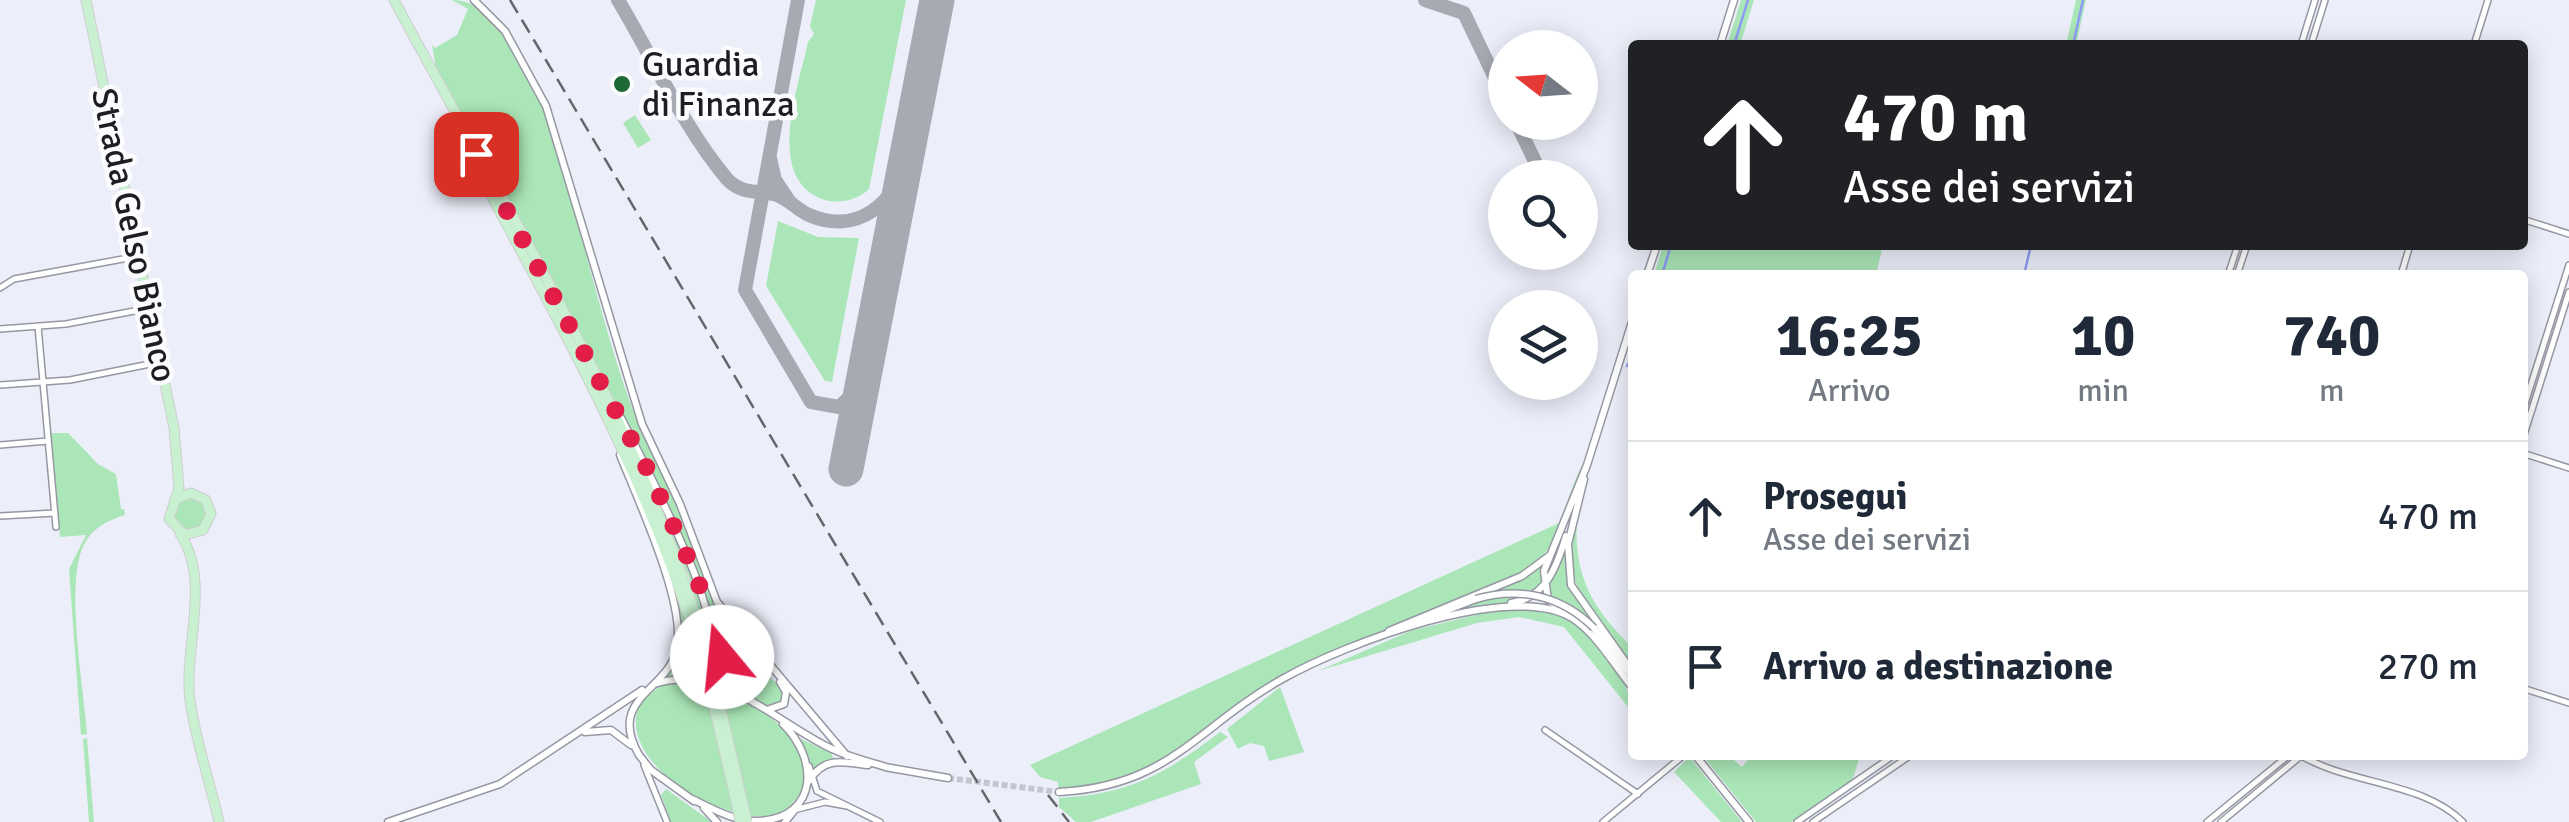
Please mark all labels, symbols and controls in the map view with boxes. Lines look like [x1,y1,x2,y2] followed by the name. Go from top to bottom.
[1488,30,1598,140] north arrow
[1488,30,1598,400] map controls
[642,43,795,126] place label: Guardia di Finanza
[611,73,633,95] marker: Guardia di Finanza
[1843,74,2028,160] text: 470 m
[1678,80,1808,210] icon: ahead
[82,84,186,386] street label: Strada Gelso Bianco
[434,112,519,197] pin
[449,127,504,182] icon: arrive
[1488,160,1598,270] button: search
[1843,160,2135,215] text: Asse dei servizi
[1488,290,1598,400] button: layers
[1776,299,1923,373] text: 16:25
[2071,299,2135,373] text: 10
[2283,299,2380,373] text: 740
[1808,371,1891,410] text: Arrivo
[2077,371,2129,410] text: min
[2319,371,2344,410] text: m
[1763,473,1908,520] text: Prosegui
[1678,489,1733,544] icon: ahead
[2378,493,2478,540] text: 470 m
[1763,520,1971,559] text: Asse dei servizi
[670,605,774,709] position arrow
[1678,639,1733,694] icon: arrive
[1763,643,2113,690] text: Arrivo a destinazione
[2378,643,2478,690] text: 270 m

